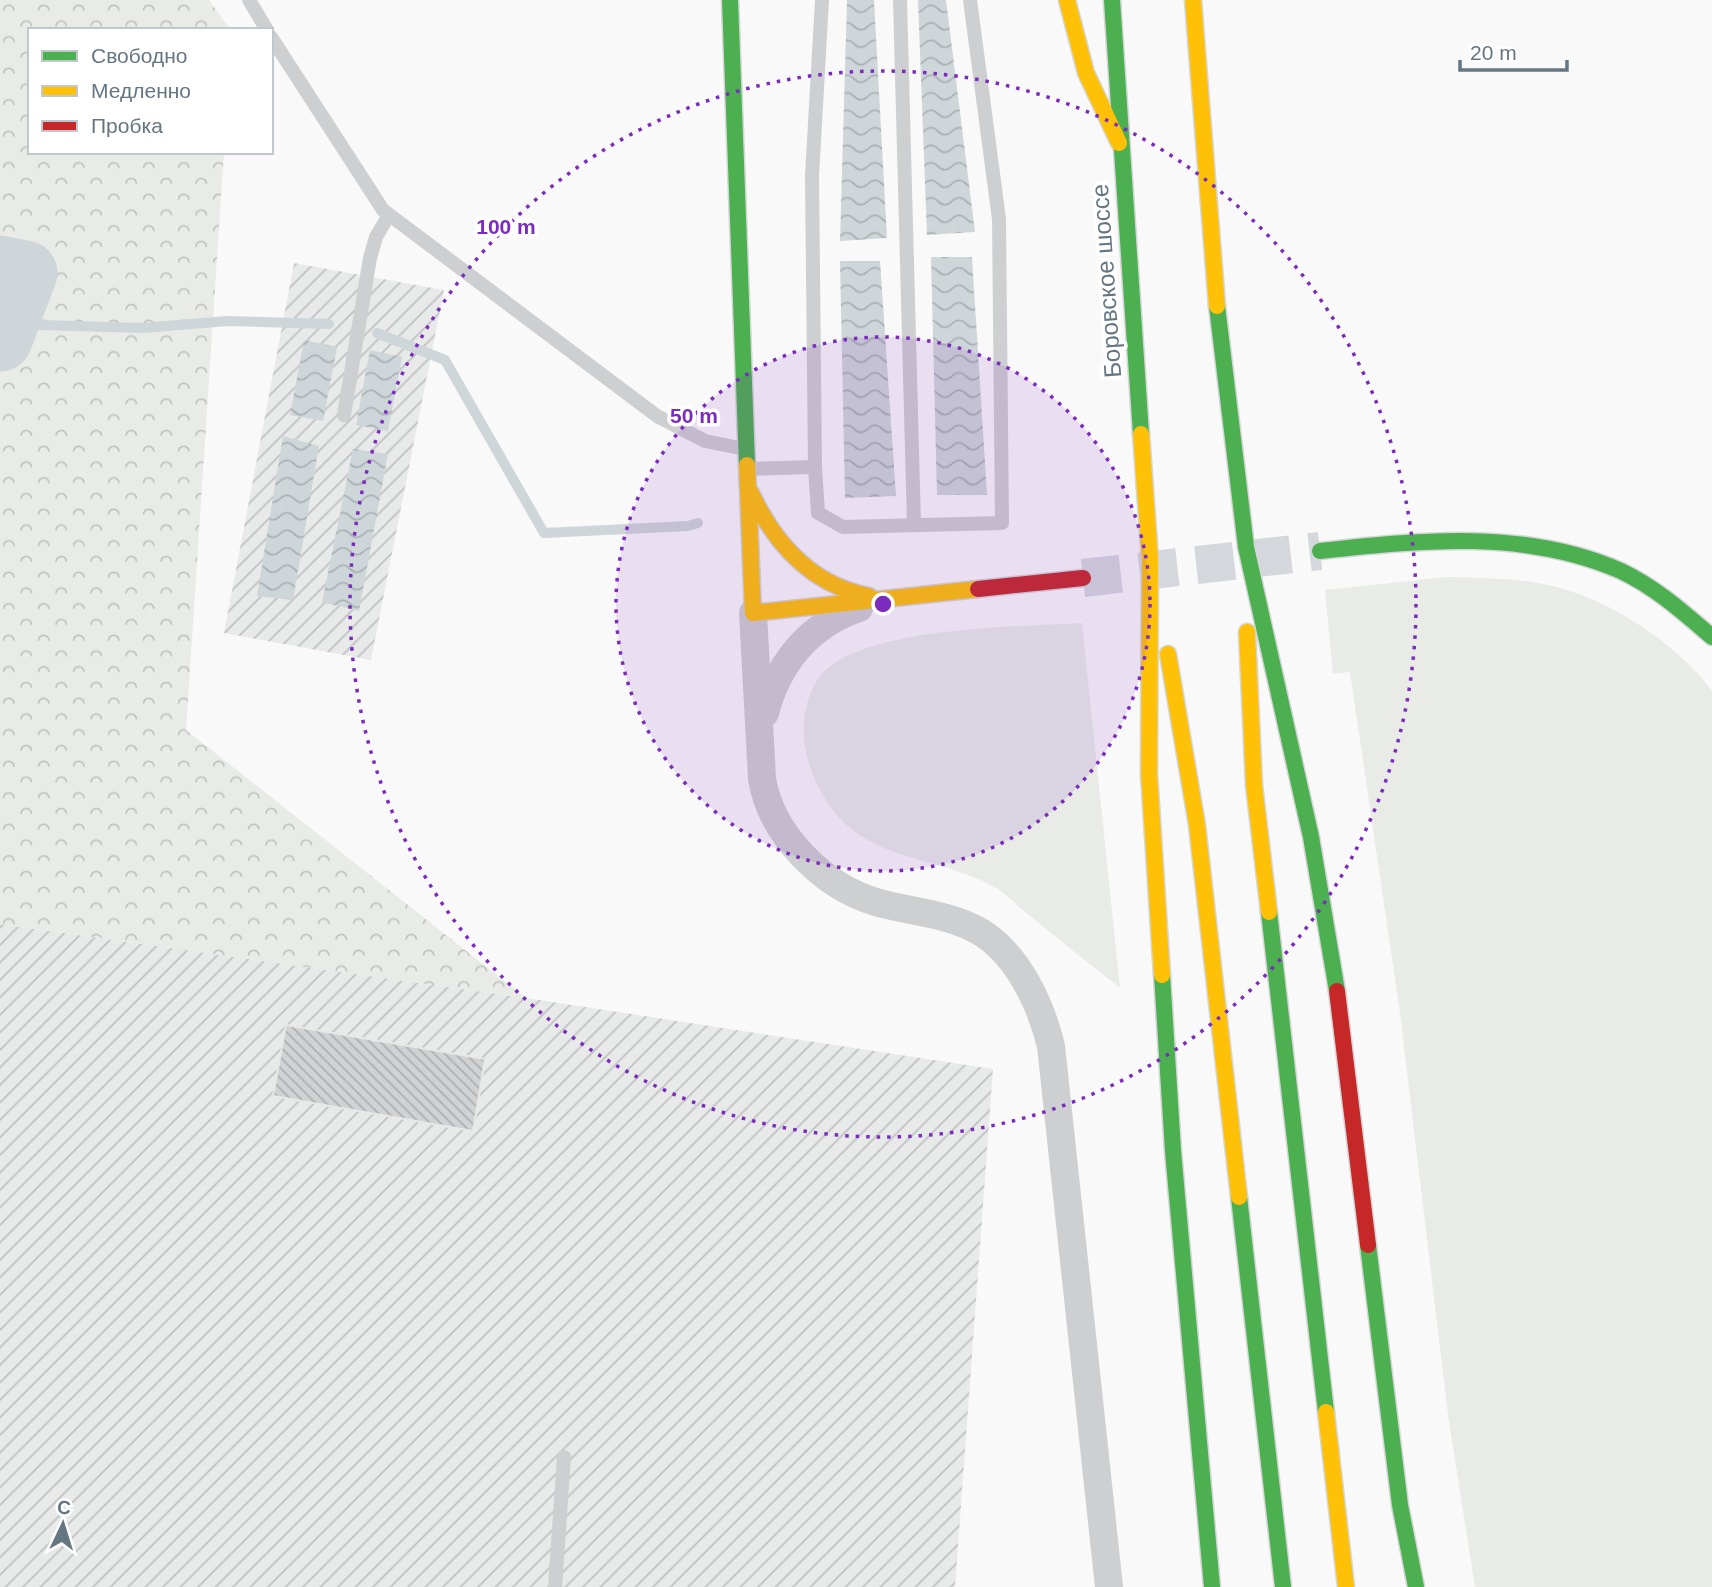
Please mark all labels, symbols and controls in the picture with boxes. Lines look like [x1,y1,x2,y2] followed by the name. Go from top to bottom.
[28,28,273,154] legend
[1460,28,1567,72] scale bar
[1470,41,1517,64] text: 20 m
[91,44,188,67] text: Свободно
[91,79,191,102] text: Медленно
[91,114,163,137] text: Пробка
[1086,183,1126,379] street label: Боровское шоссе
[476,215,536,238] text: 100 m
[670,404,718,427] text: 50 m
[871,592,895,616] centre of rings
[28,1489,98,1559] north arrow
[57,1497,72,1519] text: С

